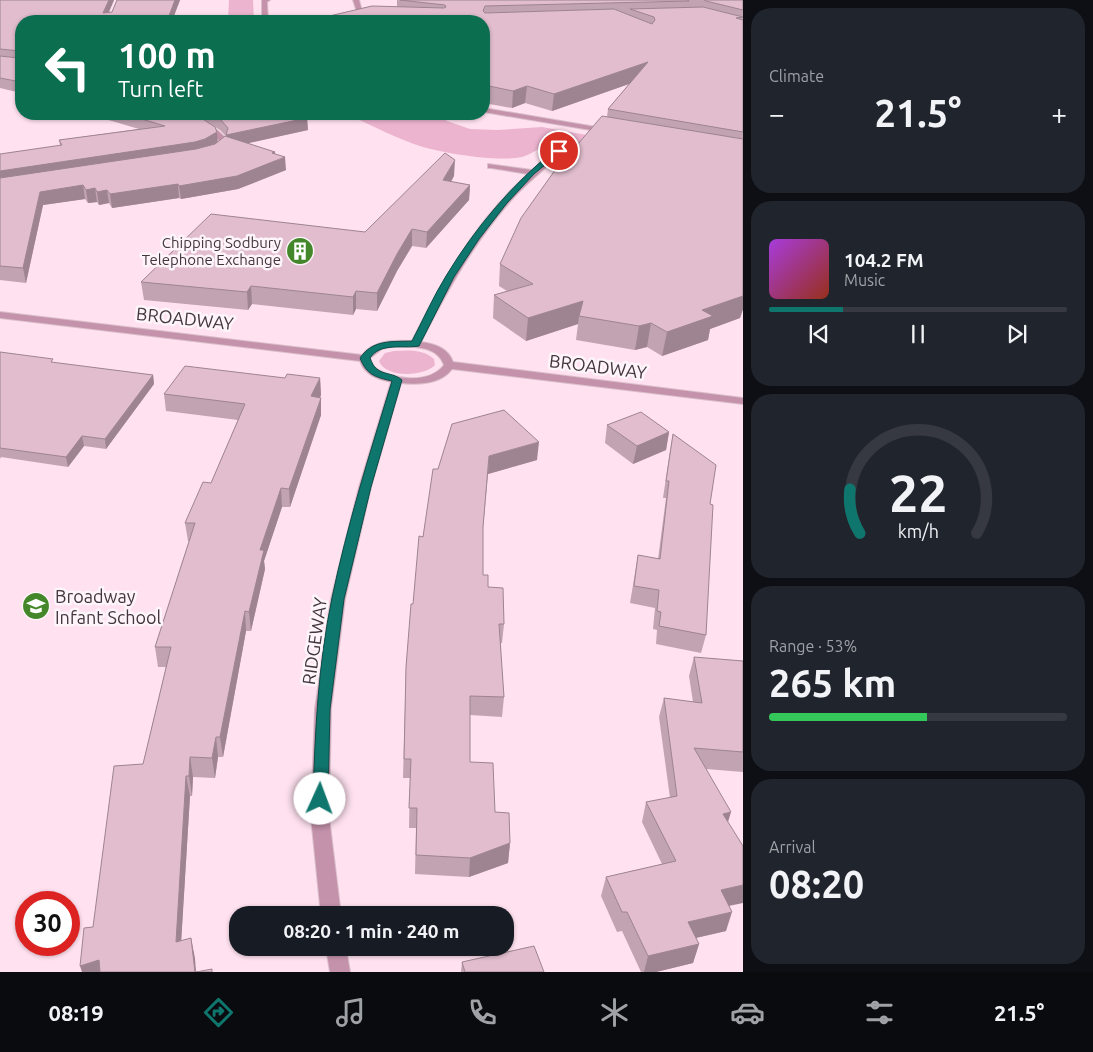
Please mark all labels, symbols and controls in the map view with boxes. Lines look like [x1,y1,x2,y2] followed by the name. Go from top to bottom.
[35,35,100,100] icon: left
[118,35,216,75] text: 100 m
[769,67,824,85] text: Climate
[118,76,203,101] text: Turn left
[874,92,962,134] text: 21.5°
[769,98,785,129] text: −
[1051,98,1067,129] text: +
[538,130,580,172] pin
[545,137,573,165] icon: arrive
[142,234,281,268] place label: Chipping Sodbury Telephone Exchange
[285,236,315,266] building icon: Chipping Sodbury Telephone Exchange
[844,249,924,271] text: 104.2 FM
[844,271,885,289] text: Music
[135,303,235,333] street label: BROADWAY
[805,320,833,348] icon: previous
[904,320,932,348] icon: pause
[1003,320,1031,348] icon: next
[548,350,648,382] street label: BROADWAY
[889,464,947,522] text: 22
[897,521,939,541] text: km/h
[55,586,162,627] place label: Broadway Infant School
[21,591,51,621] school or university icon: Broadway Infant School
[298,596,330,686] street label: RIDGEWAY
[769,637,857,655] text: Range · 53%
[769,662,896,704] text: 265 km
[293,772,345,824] position arrow
[769,838,816,856] text: Arrival
[769,863,864,905] text: 08:20
[15,891,80,956] speed limit sign: 30
[284,920,459,942] text: 08:20 · 1 min · 240 m
[201,995,236,1030] icon: directions
[333,995,368,1030] icon: music
[465,995,500,1030] icon: phone
[597,995,632,1030] icon: climate
[730,995,765,1030] icon: car
[862,995,897,1030] icon: filters
[49,1000,104,1025] text: 08:19
[994,1000,1044,1025] text: 21.5°

